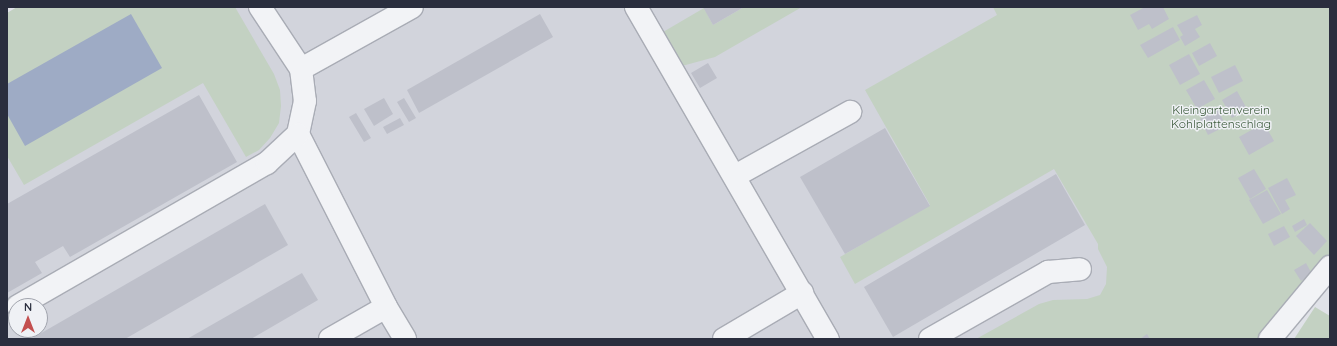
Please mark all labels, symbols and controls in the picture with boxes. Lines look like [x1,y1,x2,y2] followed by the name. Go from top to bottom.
[1171,103,1271,131] park label: Kleingartenverein Kohlplattenschlag
[8,298,48,338] north arrow
[24,300,32,314] text: N

